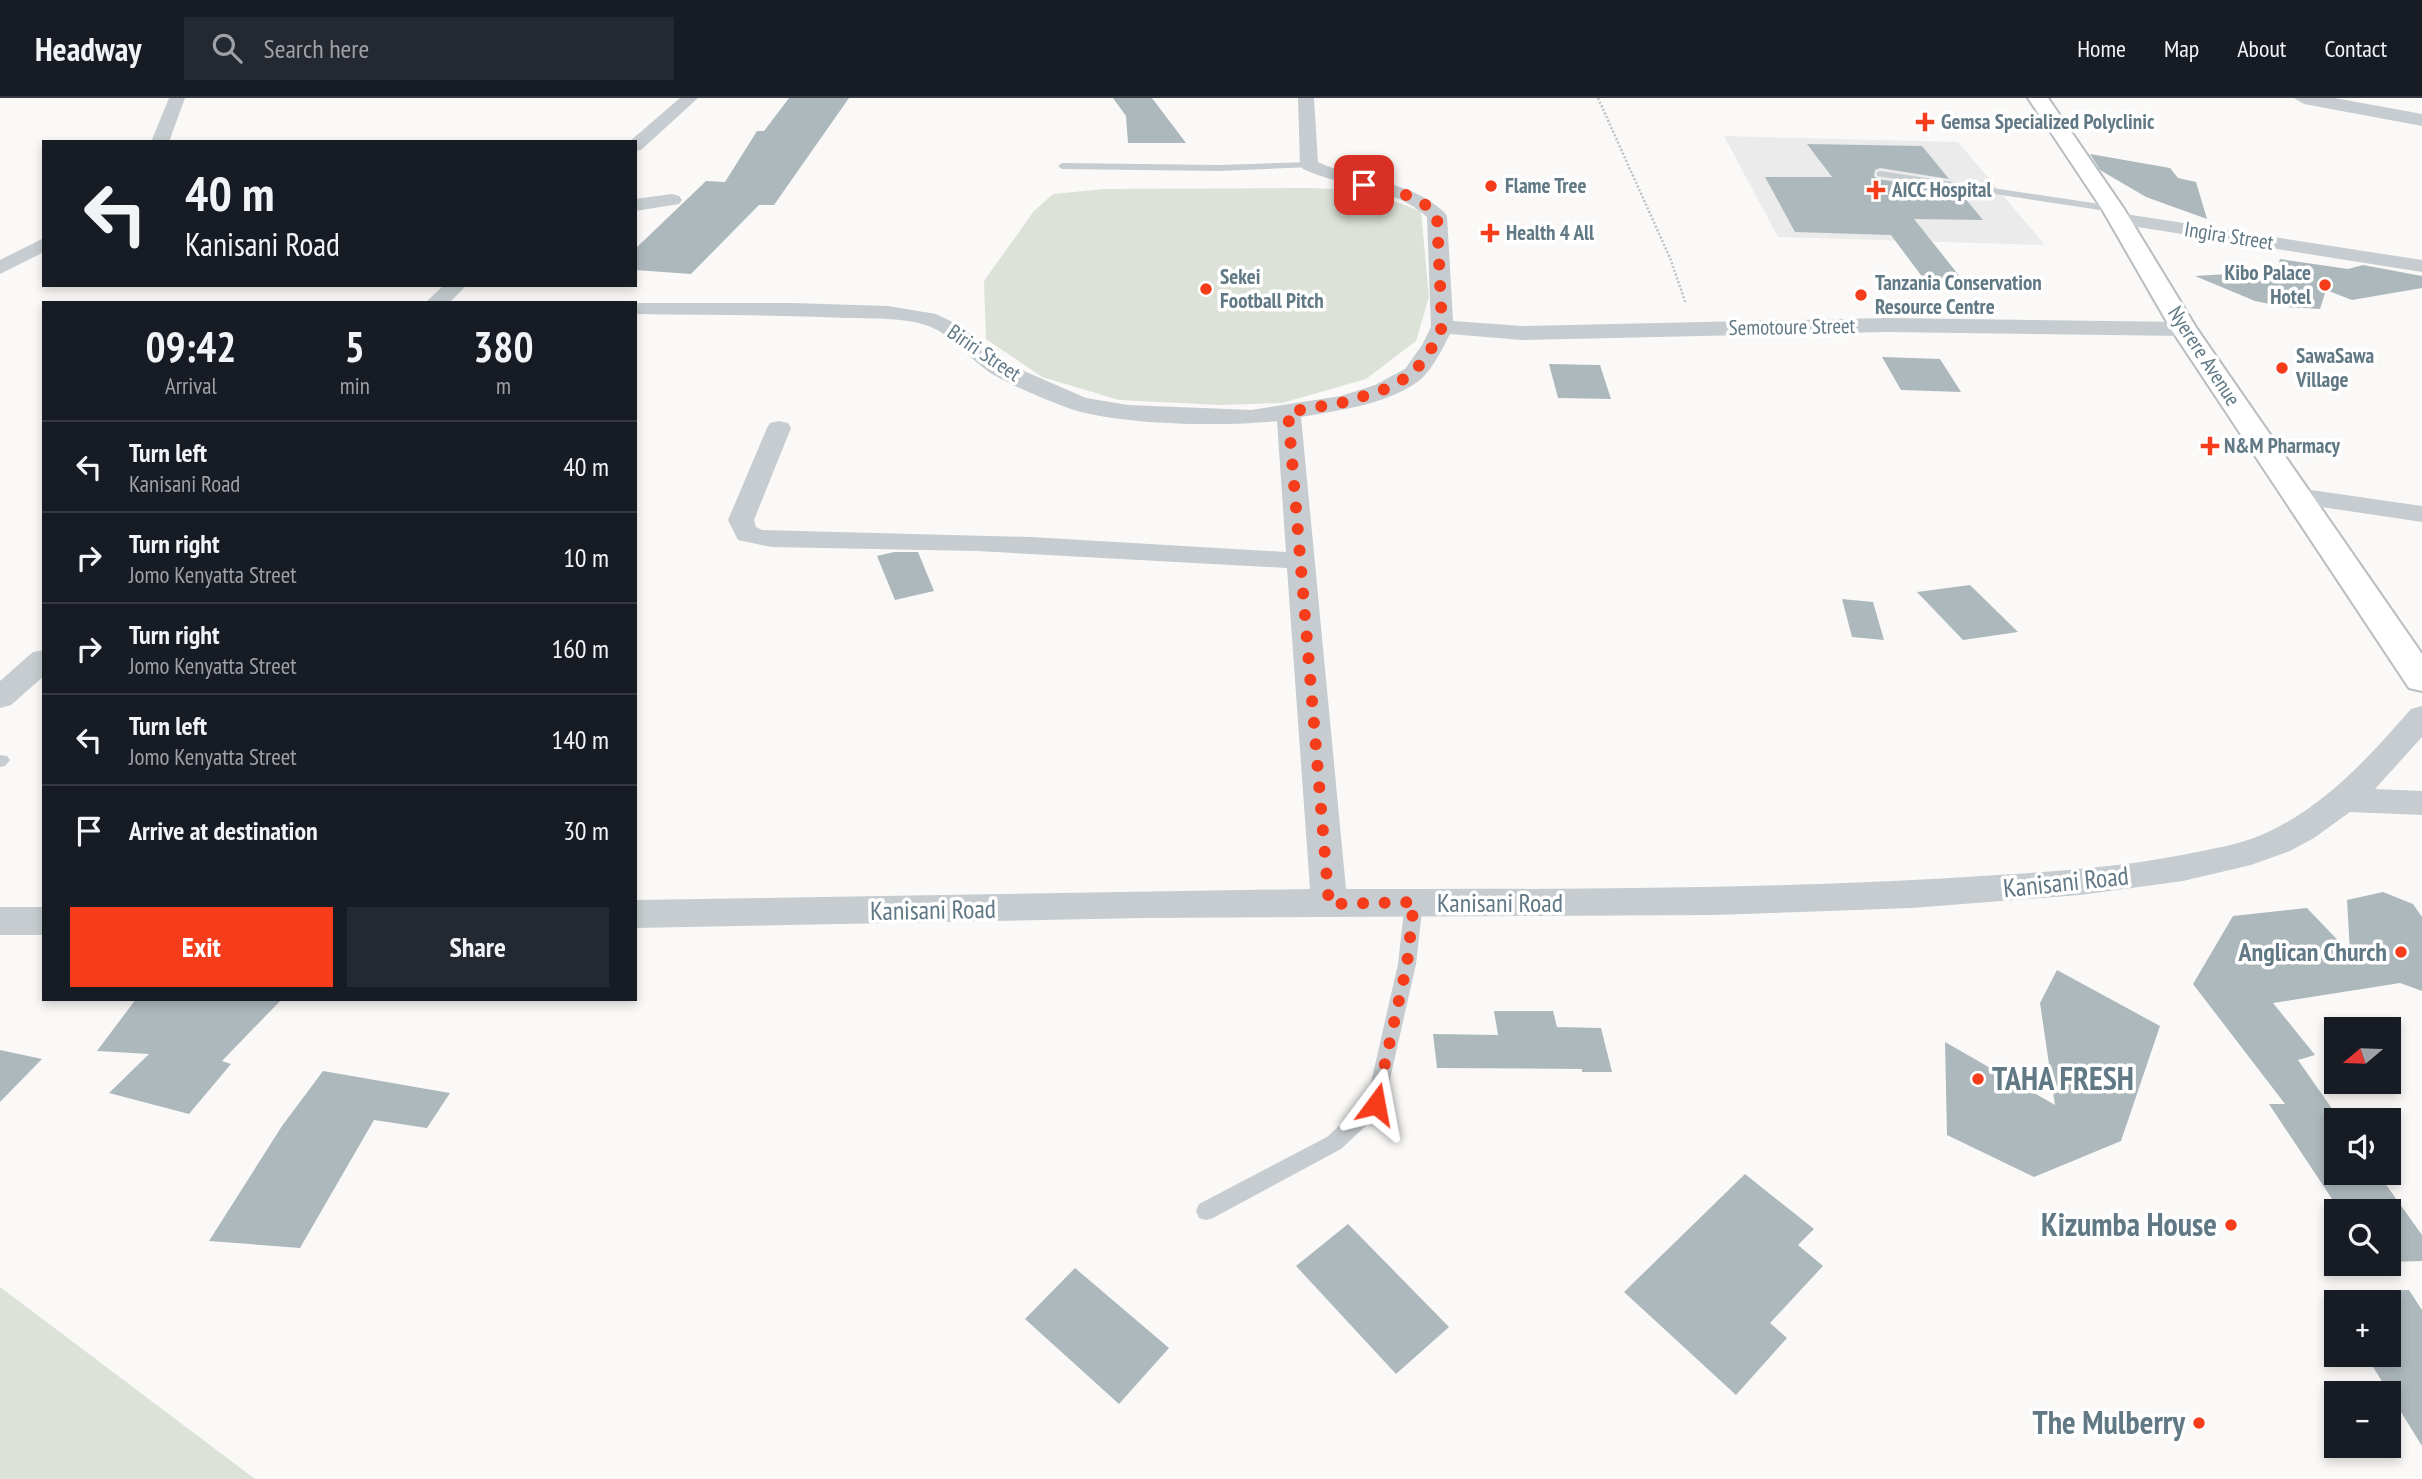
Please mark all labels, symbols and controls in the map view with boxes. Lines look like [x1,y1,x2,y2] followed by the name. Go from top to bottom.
[184,17,674,80] search box
[35,27,142,70] text: Headway
[208,29,246,67] icon: search
[264,32,369,65] text: Search here
[2077,33,2126,64] text: Home
[2164,33,2199,64] text: Map
[2237,33,2286,64] text: About
[2324,33,2387,64] text: Contact
[1941,108,2155,135] place label: Gemsa Specialized Polyclinic
[1915,112,1935,132] marker: Gemsa Specialized Polyclinic
[1334,155,1394,215] pin
[185,161,274,225] text: 40 m
[1345,166,1383,204] icon: arrive
[70,168,161,259] icon: left
[1505,172,1586,199] place label: Flame Tree
[1891,176,1993,203] place label: AICC Hospital
[1483,178,1499,194] marker: Flame Tree
[1866,180,1886,200] marker: AICC Hospital
[2183,215,2276,256] street label: Ingira Street
[1506,219,1595,246] place label: Health 4 All
[185,223,340,265] text: Kanisani Road
[1480,223,1500,243] marker: Health 4 All
[2224,259,2312,310] place label: Kibo Palace Hotel
[1220,263,1324,314] place label: Sekei Football Pitch
[1875,269,2042,320] place label: Tanzania Conservation Resource Centre
[2317,277,2333,293] marker: Kibo Palace Hotel
[1198,281,1214,297] marker: Sekei Football Pitch
[1853,287,1869,303] marker: Tanzania Conservation Resource Centre
[2162,301,2247,411] street label: Nyerere Avenue
[1728,312,1856,341] street label: Semotoure Street
[942,318,1026,387] street label: Biriri Street
[145,319,236,374] text: 09:42
[345,319,365,374] text: 5
[473,319,534,374] text: 380
[2295,342,2374,393] place label: SawaSawa Village
[2274,360,2290,376] marker: SawaSawa Village
[165,371,217,400] text: Arrival
[340,371,370,400] text: min
[496,371,511,400] text: m
[2224,432,2341,459] place label: N&M Pharmacy
[129,436,207,469] text: Turn left
[2202,438,2218,454] marker: N&M Pharmacy
[70,448,108,486] icon: left
[563,450,609,483] text: 40 m
[129,469,240,498] text: Kanisani Road
[129,527,220,560] text: Turn right
[70,539,108,577] icon: right
[563,541,609,574] text: 10 m
[129,560,297,589] text: Jomo Kenyatta Street
[129,618,220,651] text: Turn right
[70,630,108,668] icon: right
[551,632,609,665] text: 160 m
[129,651,297,680] text: Jomo Kenyatta Street
[129,709,207,742] text: Turn left
[70,721,108,759] icon: left
[551,723,609,756] text: 140 m
[129,742,297,771] text: Jomo Kenyatta Street
[70,812,108,850] icon: arrive
[129,814,318,847] text: Arrive at destination
[563,814,609,847] text: 30 m
[2002,859,2130,904] street label: Kanisani Road
[1437,886,1563,919] street label: Kanisani Road
[870,892,996,927] street label: Kanisani Road
[70,907,333,987] button: Exit
[347,907,609,987] button: Share
[2238,935,2387,968] place label: Anglican Church
[2393,944,2409,960] marker: Anglican Church
[2324,1017,2401,1094] north arrow
[2324,1017,2401,1458] map controls
[1992,1057,2134,1099] place label: TAHA FRESH
[1339,1067,1413,1141] position arrow
[1970,1071,1986,1087] marker: TAHA FRESH
[2324,1108,2401,1185] button: sound
[2324,1199,2401,1276] button: search
[2041,1203,2217,1245] place label: Kizumba House
[2223,1217,2239,1233] marker: Kizumba House
[2324,1290,2401,1367] button: +
[2324,1381,2401,1458] button: −
[2032,1401,2186,1443] place label: The Mulberry
[2191,1415,2207,1431] marker: The Mulberry

